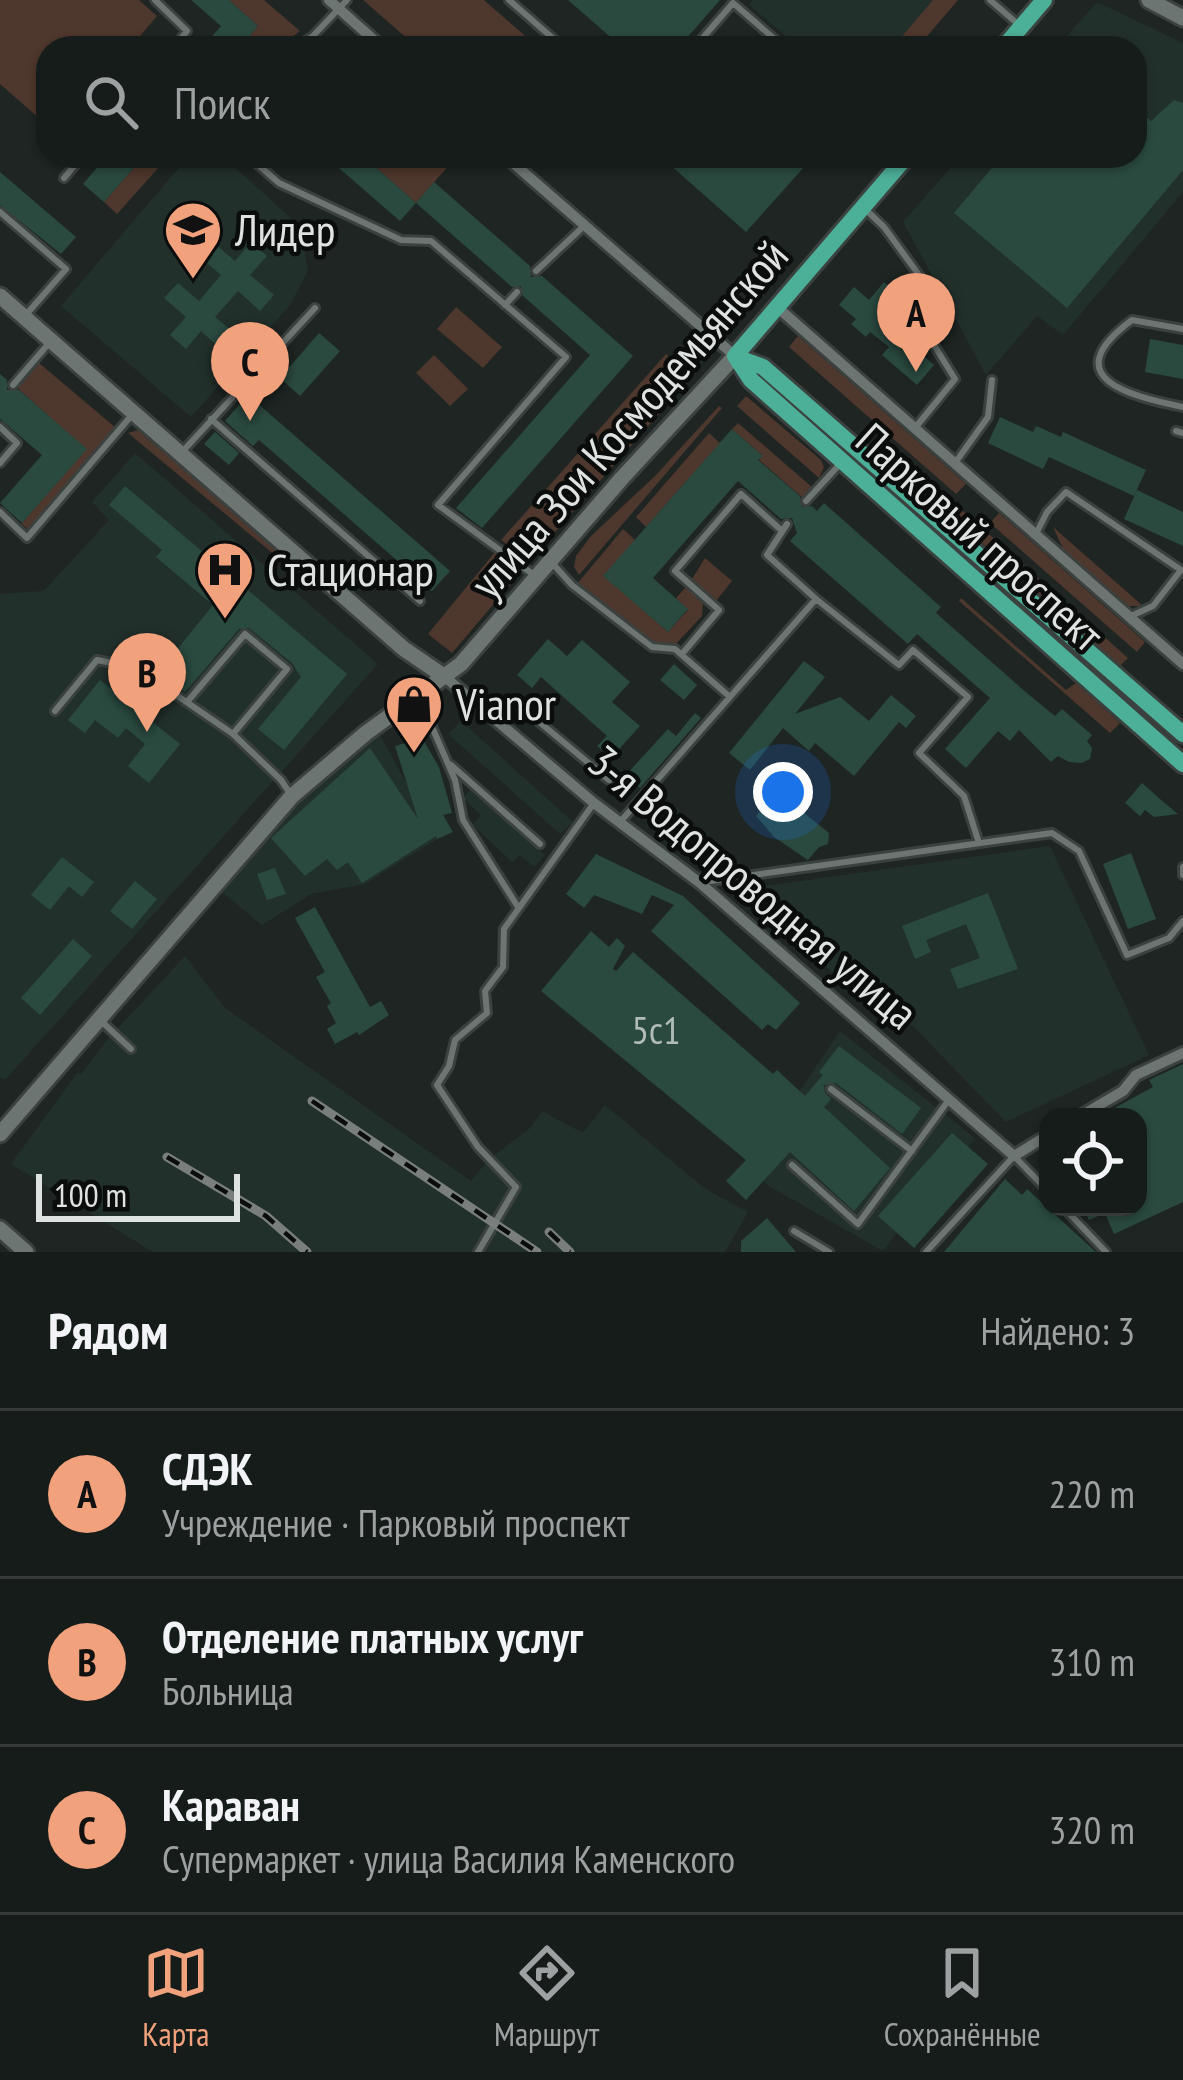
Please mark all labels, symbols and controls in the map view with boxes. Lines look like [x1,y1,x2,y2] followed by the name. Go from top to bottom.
[36,36,1147,168] search box
[78,69,144,135] icon: search
[174,73,270,131] text: Поиск
[162,199,224,281] school or university icon: Лидер
[234,200,335,258] place label: Лидер
[457,227,800,610] street label: улица Зои Космодемьянской
[877,273,955,372] pin: A
[211,322,289,421] pin: C
[845,410,1117,663] street label: Парковый проспект
[194,539,256,621] hospital icon: Стационар
[267,540,434,598] place label: Стационар
[108,633,186,732] pin: B
[383,673,445,755] shop icon: Vianor
[455,674,557,732] place label: Vianor
[577,731,930,1041] street label: 3-я Водопроводная улица
[753,762,813,822] your location
[632,1004,680,1055] house number: 5с1
[1039,1108,1147,1216] map controls
[1039,1108,1147,1216] button: locate
[36,1168,240,1221] scale bar
[54,1173,127,1216] text: 100 m
[48,1297,168,1363] text: Рядом
[981,1305,1135,1356] text: Найдено: 3
[162,1439,253,1497] text: СДЭК
[77,1468,97,1519] text: A
[1049,1468,1135,1519] text: 220 m
[162,1497,629,1548] text: Учреждение · Парковый проспект
[162,1607,583,1665] text: Отделение платных услуг
[77,1636,97,1687] text: B
[1049,1636,1135,1687] text: 310 m
[162,1665,294,1716] text: Больница
[162,1775,300,1833] text: Караван
[78,1804,96,1855] text: C
[1049,1804,1135,1855] text: 320 m
[162,1833,735,1884] text: Супермаркет · улица Василия Каменского
[142,1940,209,2055] tab: Карта
[494,1940,599,2055] tab: Маршрут
[884,1940,1041,2055] tab: Сохранённые

